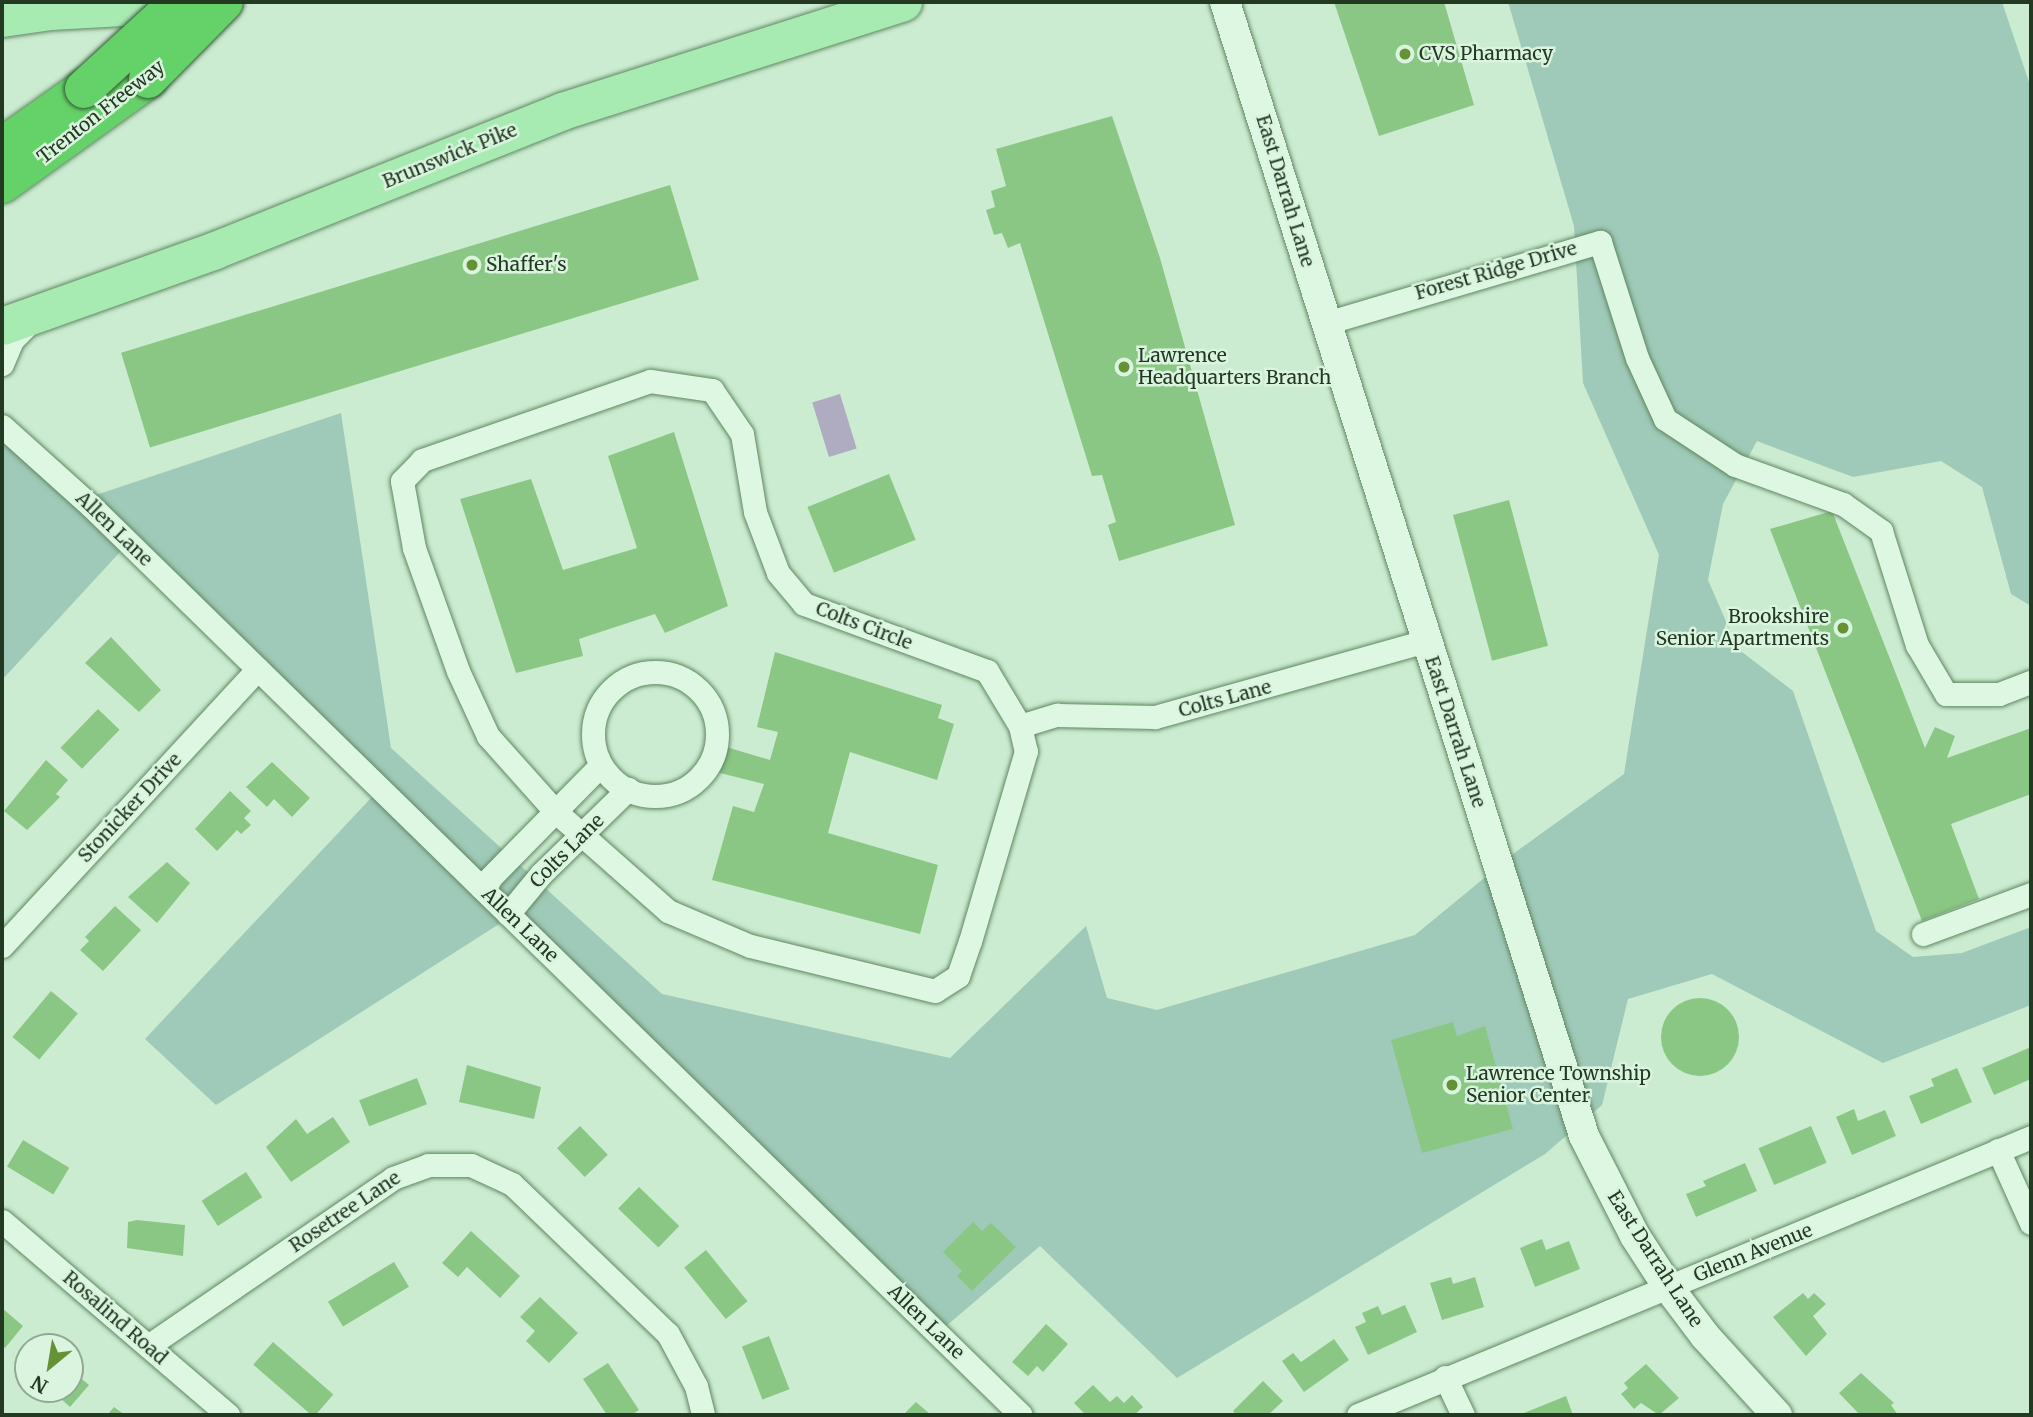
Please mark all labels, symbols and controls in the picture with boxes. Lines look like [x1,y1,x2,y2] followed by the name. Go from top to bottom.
[1419,43,1553,65] place label: CVS Pharmacy
[1397,46,1413,62] marker: CVS Pharmacy
[33,55,169,169] street label: Trenton Freeway
[1251,112,1319,270] street label: East Darrah Lane
[379,119,521,193] street label: Brunswick Pike
[1413,237,1579,305] street label: Forest Ridge Drive
[486,254,567,276] place label: Shaffer's
[464,257,480,273] marker: Shaffer's
[1138,345,1331,389] place label: Lawrence Headquarters Branch
[1116,359,1132,375] marker: Lawrence Headquarters Branch
[71,487,157,571] street label: Allen Lane
[812,597,916,655] street label: Colts Circle
[1656,606,1829,650] place label: Brookshire Senior Apartments
[1835,620,1851,636] marker: Brookshire Senior Apartments
[1420,653,1490,811] street label: East Darrah Lane
[1176,676,1274,722] street label: Colts Lane
[74,749,186,867] street label: Stonicker Drive
[525,809,609,893] street label: Colts Lane
[477,883,563,967] street label: Allen Lane
[1466,1063,1651,1107] place label: Lawrence Township Senior Center
[1444,1077,1460,1093] marker: Lawrence Township Senior Center
[285,1167,405,1257] street label: Rosetree Lane
[1602,1187,1708,1331] street label: East Darrah Lane
[1690,1219,1816,1287] street label: Glenn Avenue
[58,1266,172,1370] street label: Rosalind Road
[883,1280,969,1364] street label: Allen Lane
[14,1333,84,1403] north arrow
[27,1370,52,1399] text: N

